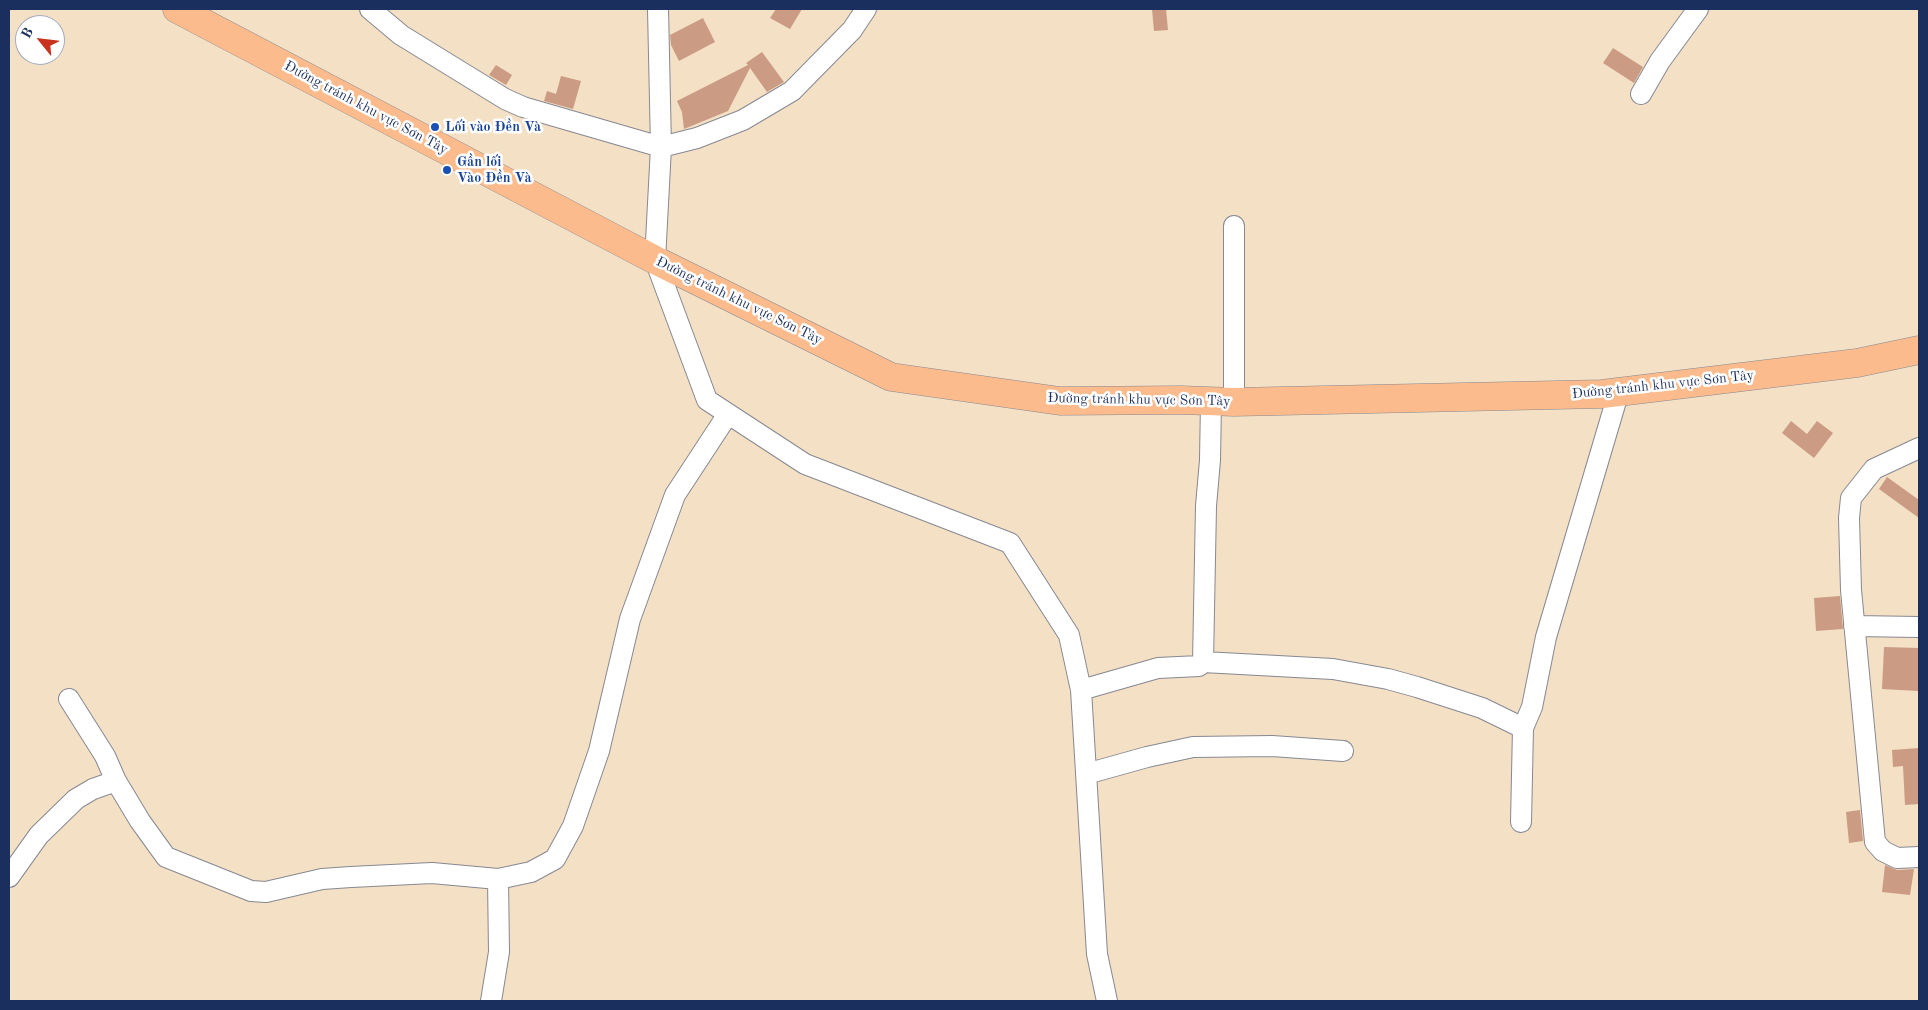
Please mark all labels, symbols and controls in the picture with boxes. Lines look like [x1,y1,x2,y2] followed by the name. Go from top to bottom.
[15,15,65,65] north arrow
[19,25,36,41] text: B
[281,58,451,158] street label: Đường tránh khu vực Sơn Tây
[445,119,541,135] place label: Lối vào Đền Và
[429,121,441,133] marker: Lối vào Đền Và
[457,154,532,186] place label: Gần lối Vào Đền Và
[441,164,453,176] marker: Gần lối Vào Đền Và
[653,253,825,349] street label: Đường tránh khu vực Sơn Tây
[1571,367,1755,403] street label: Đường tránh khu vực Sơn Tây
[1047,390,1231,410] street label: Đường tránh khu vực Sơn Tây

